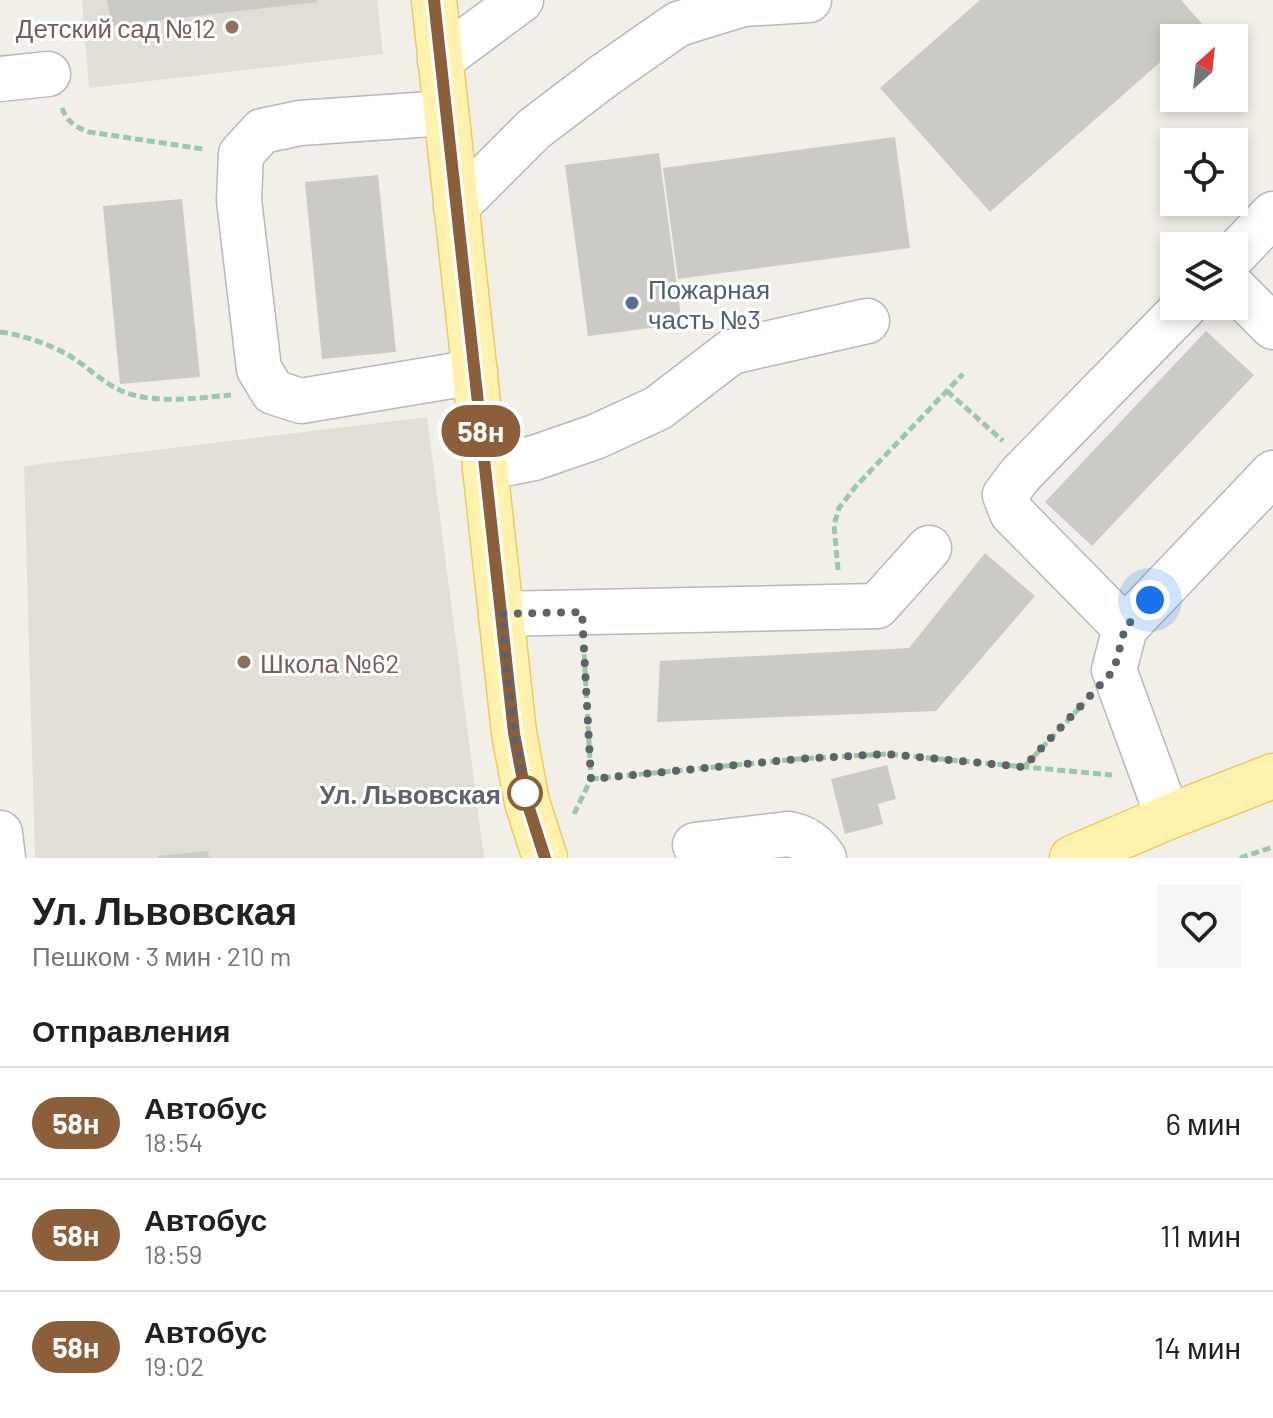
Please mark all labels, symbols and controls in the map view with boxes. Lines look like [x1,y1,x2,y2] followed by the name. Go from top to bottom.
[16,12,216,43] place label: Детский сад №12
[223,18,241,36] marker: Детский сад №12
[1160,24,1248,112] north arrow
[1160,24,1248,320] map controls
[1160,128,1248,216] button: locate
[1160,232,1248,320] button: layers
[648,273,770,334] place label: Пожарная часть №3
[623,294,641,312] marker: Пожарная часть №3
[435,405,527,457] line badge: 58н
[457,414,505,448] text: 58н
[1130,580,1170,620] your location
[260,647,399,678] place label: Школа №62
[235,653,253,671] marker: Школа №62
[508,776,542,810] marker: Ул. Львовская
[320,778,501,809] place label: Ул. Львовская
[1157,884,1241,968] button: heart
[32,887,297,933] text: Ул. Львовская
[32,940,291,971] text: Пешком · 3 мин · 210 m
[32,1012,231,1048] text: Отправления
[144,1089,267,1125] text: Автобус
[1166,1105,1241,1141] text: 6 мин
[52,1106,100,1140] text: 58н
[144,1126,203,1157] text: 18:54
[144,1201,267,1237] text: Автобус
[1160,1217,1241,1253] text: 11 мин
[52,1218,100,1252] text: 58н
[144,1238,202,1269] text: 18:59
[144,1313,267,1349] text: Автобус
[1154,1329,1241,1365] text: 14 мин
[52,1330,100,1364] text: 58н
[144,1350,204,1381] text: 19:02

